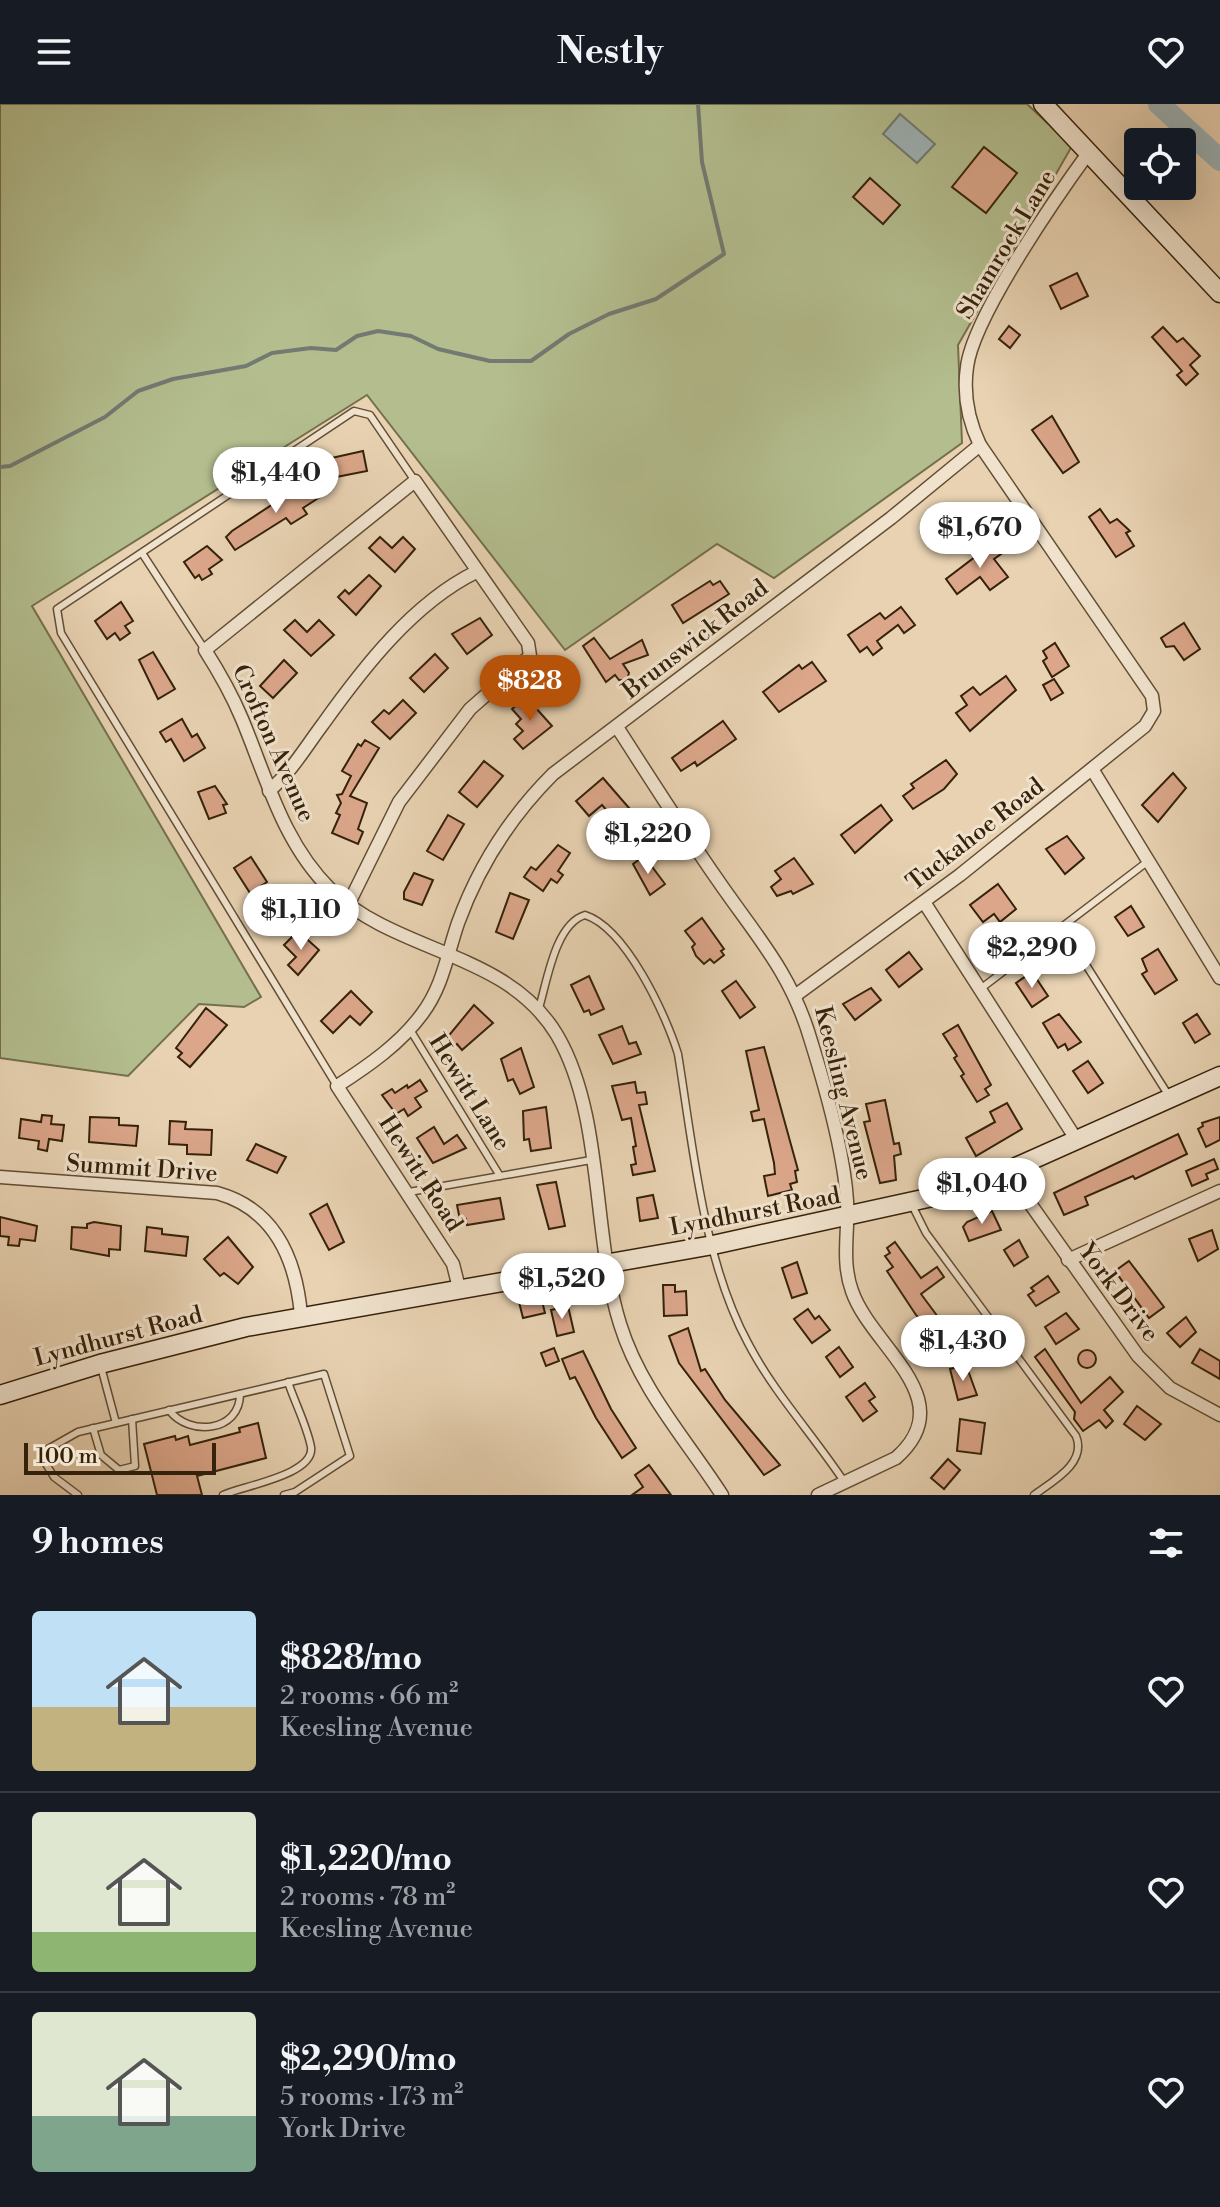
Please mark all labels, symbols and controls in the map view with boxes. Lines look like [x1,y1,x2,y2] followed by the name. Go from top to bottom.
[32,30,76,74] icon: menu
[557,30,663,75] text: Nestly
[1144,30,1188,74] icon: heart
[1124,128,1196,200] map controls
[1124,128,1196,200] button: locate
[951,164,1063,325] street label: Shamrock Lane
[211,447,341,515] pin: $1,440
[231,457,321,489] text: $1,440
[915,502,1045,570] pin: $1,670
[938,512,1022,544] text: $1,670
[616,573,775,707] street label: Brunswick Road
[483,655,577,723] pin: $828
[225,660,321,827] street label: Crofton Avenue
[498,665,562,697] text: $828
[901,771,1051,898] street label: Tuckahoe Road
[583,808,713,876] pin: $1,220
[604,818,692,850] text: $1,220
[236,884,366,952] pin: $1,110
[261,894,341,926] text: $1,110
[967,922,1097,990] pin: $2,290
[986,932,1078,964] text: $2,290
[807,1003,879,1183] street label: Keesling Avenue
[421,1029,517,1156] street label: Hewitt Lane
[371,1110,469,1238] street label: Hewitt Road
[65,1149,219,1189] street label: Summit Drive
[917,1158,1047,1226] pin: $1,040
[936,1168,1028,1200] text: $1,040
[667,1181,843,1243] street label: Lyndhurst Road
[1070,1236,1165,1348] street label: York Drive
[497,1253,627,1321] pin: $1,520
[518,1263,606,1295] text: $1,520
[31,1300,206,1374] street label: Lyndhurst Road
[898,1315,1028,1383] pin: $1,430
[919,1325,1007,1357] text: $1,430
[24,1439,216,1475] scale bar
[36,1443,98,1470] text: 100 m
[1144,1521,1188,1565] icon: filters
[32,1522,164,1564] text: 9 homes
[280,1638,422,1680] text: $828/mo
[96,1643,192,1739] icon: home
[1144,1669,1188,1713] icon: heart
[280,1680,458,1712] text: 2 rooms · 66 m²
[280,1712,473,1744] text: Keesling Avenue
[280,1839,452,1881] text: $1,220/mo
[96,1844,192,1940] icon: home
[1144,1870,1188,1914] icon: heart
[280,1881,455,1913] text: 2 rooms · 78 m²
[280,1913,473,1945] text: Keesling Avenue
[280,2039,457,2081] text: $2,290/mo
[96,2044,192,2140] icon: home
[1144,2070,1188,2114] icon: heart
[280,2081,463,2113] text: 5 rooms · 173 m²
[280,2113,406,2145] text: York Drive

